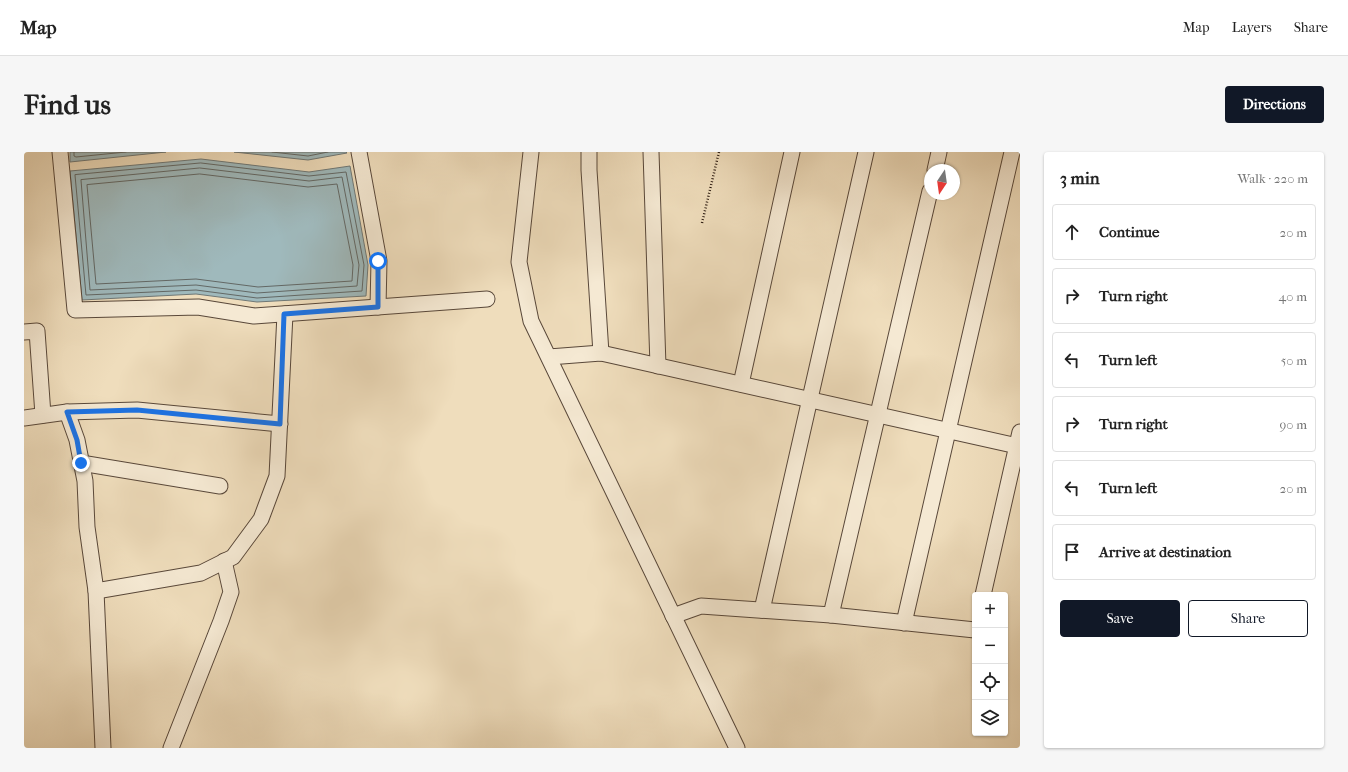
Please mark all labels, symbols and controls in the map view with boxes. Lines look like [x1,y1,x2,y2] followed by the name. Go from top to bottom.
[20,17,56,39] text: Map
[1183,19,1210,36] text: Map
[1232,19,1272,36] text: Layers
[1294,19,1328,36] text: Share
[1225,86,1324,123] button: Directions
[24,88,111,121] text: Find us
[924,164,960,200] north arrow
[1060,168,1100,188] text: 3 min
[1237,171,1308,186] text: Walk · 220 m
[1061,221,1083,243] icon: ahead
[1099,223,1159,241] text: Continue
[1280,225,1307,240] text: 20 m
[369,252,387,270] route start
[1061,285,1083,307] icon: right
[1099,287,1168,305] text: Turn right
[1279,289,1307,304] text: 40 m
[1061,349,1083,371] icon: left
[1099,351,1157,369] text: Turn left
[1281,353,1307,368] text: 50 m
[1061,413,1083,435] icon: right
[1099,415,1168,433] text: Turn right
[1279,417,1307,432] text: 90 m
[72,454,90,472] route end
[1061,477,1083,499] icon: left
[1099,479,1157,497] text: Turn left
[1280,481,1307,496] text: 20 m
[1061,541,1083,563] icon: arrive
[1099,543,1231,561] text: Arrive at destination
[972,592,1008,736] map controls
[972,592,1008,628] button: +
[1060,600,1180,637] button: Save
[1188,600,1308,637] button: Share
[972,628,1008,664] button: −
[972,664,1008,700] button: locate
[972,700,1008,736] button: layers

